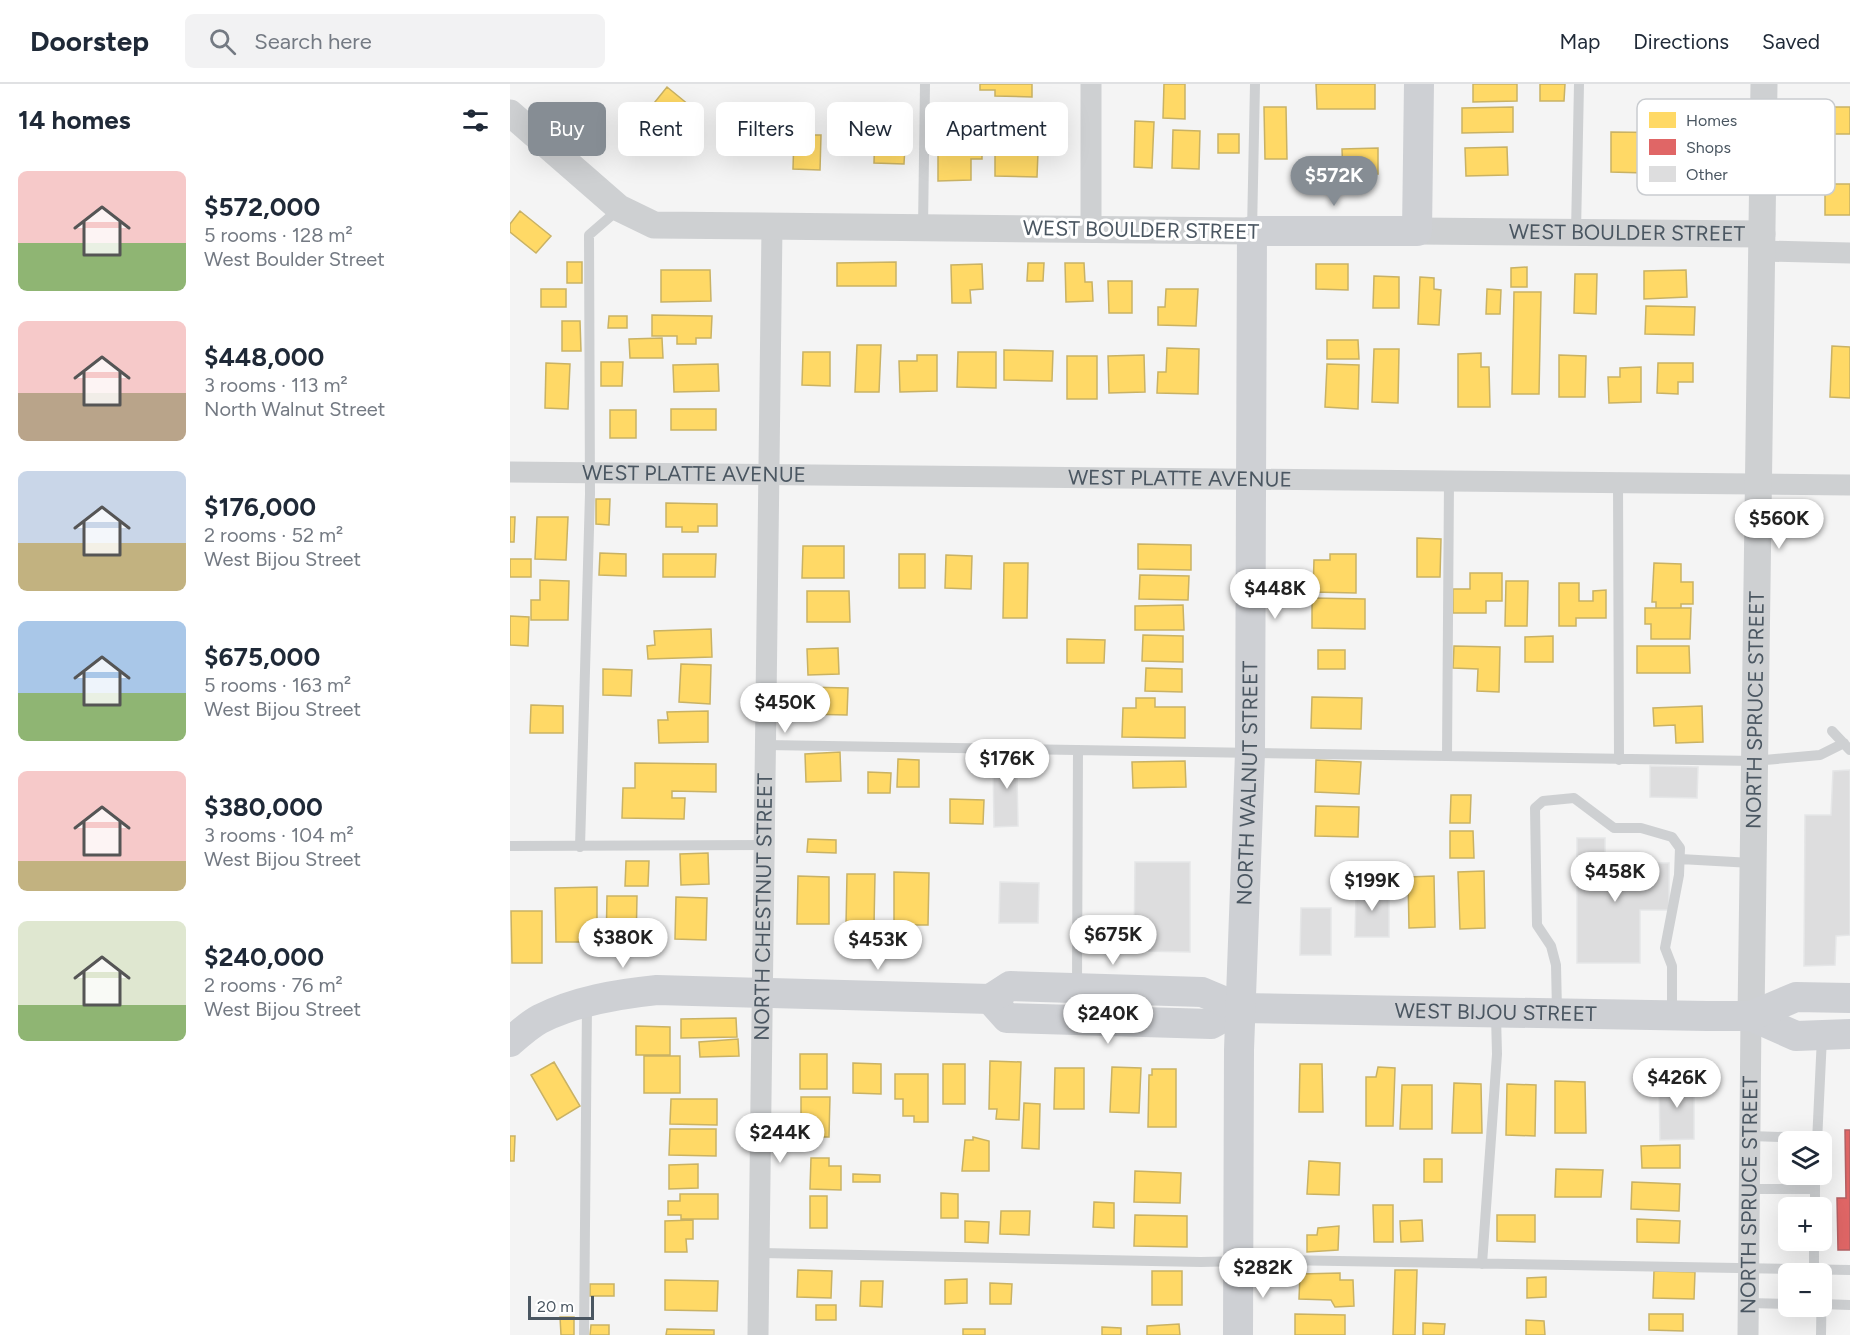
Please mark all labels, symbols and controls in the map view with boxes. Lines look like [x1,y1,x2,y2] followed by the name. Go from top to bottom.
[185,14,605,68] search box
[30,24,149,58] text: Doorstep
[206,25,239,58] icon: search
[254,28,372,55] text: Search here
[1559,29,1600,54] text: Map
[1633,29,1729,54] text: Directions
[1762,29,1820,54] text: Saved
[1637,99,1835,195] legend
[528,102,606,156] chip: Buy
[618,102,704,156] chip: Rent
[716,102,815,156] chip: Filters
[827,102,913,156] chip: New
[925,102,1068,156] chip: Apartment
[18,104,131,136] text: 14 homes
[459,104,492,137] icon: filters
[1686,111,1737,130] text: Homes
[1686,138,1731,157] text: Shops
[1292,156,1376,207] pin: $572K
[1305,163,1363,187] text: $572K
[1686,165,1728,184] text: Other
[204,191,320,223] text: $572,000
[66,195,138,267] icon: home
[1023,215,1260,244] street label: WEST BOULDER STREET
[1509,219,1746,246] street label: WEST BOULDER STREET
[204,223,353,247] text: 5 rooms · 128 m²
[204,247,385,271] text: West Boulder Street
[204,341,324,373] text: $448,000
[66,345,138,417] icon: home
[204,373,348,397] text: 3 rooms · 113 m²
[204,397,385,421] text: North Walnut Street
[582,460,806,487] street label: WEST PLATTE AVENUE
[1068,464,1292,492] street label: WEST PLATTE AVENUE
[204,491,316,523] text: $176,000
[66,495,138,567] icon: home
[1737,499,1821,550] pin: $560K
[1749,506,1809,530] text: $560K
[204,523,343,547] text: 2 rooms · 52 m²
[204,547,361,571] text: West Bijou Street
[1233,569,1317,620] pin: $448K
[1244,576,1306,600] text: $448K
[1741,590,1769,829] street label: NORTH SPRUCE STREET
[204,641,320,673] text: $675,000
[66,645,138,717] icon: home
[1231,660,1262,906] street label: NORTH WALNUT STREET
[204,673,351,697] text: 5 rooms · 163 m²
[743,683,827,734] pin: $450K
[754,690,816,714] text: $450K
[204,697,361,721] text: West Bijou Street
[965,739,1049,790] pin: $176K
[979,746,1035,770] text: $176K
[749,773,777,1041] street label: NORTH CHESTNUT STREET
[204,791,323,823] text: $380,000
[66,795,138,867] icon: home
[204,823,354,847] text: 3 rooms · 104 m²
[204,847,361,871] text: West Bijou Street
[1573,852,1657,903] pin: $458K
[1585,859,1645,883] text: $458K
[1330,861,1414,912] pin: $199K
[1344,868,1400,892] text: $199K
[1071,915,1155,966] pin: $675K
[581,918,665,969] pin: $380K
[836,920,920,971] pin: $453K
[1084,922,1142,946] text: $675K
[593,925,653,949] text: $380K
[848,927,908,951] text: $453K
[204,941,324,973] text: $240,000
[66,945,138,1017] icon: home
[204,973,343,997] text: 2 rooms · 76 m²
[1066,994,1150,1045] pin: $240K
[204,997,361,1021] text: West Bijou Street
[1394,998,1597,1026] street label: WEST BIJOU STREET
[1077,1001,1139,1025] text: $240K
[1635,1058,1719,1109] pin: $426K
[1647,1065,1707,1089] text: $426K
[1735,1075,1762,1314] street label: NORTH SPRUCE STREET
[738,1113,822,1164] pin: $244K
[749,1120,811,1144] text: $244K
[1778,1131,1832,1317] map controls
[1778,1131,1832,1185] button: layers
[1778,1197,1832,1251] button: +
[1221,1248,1305,1299] pin: $282K
[1233,1255,1293,1279] text: $282K
[1778,1263,1832,1317] button: −
[528,1293,594,1320] scale bar
[537,1297,574,1316] text: 20 m

